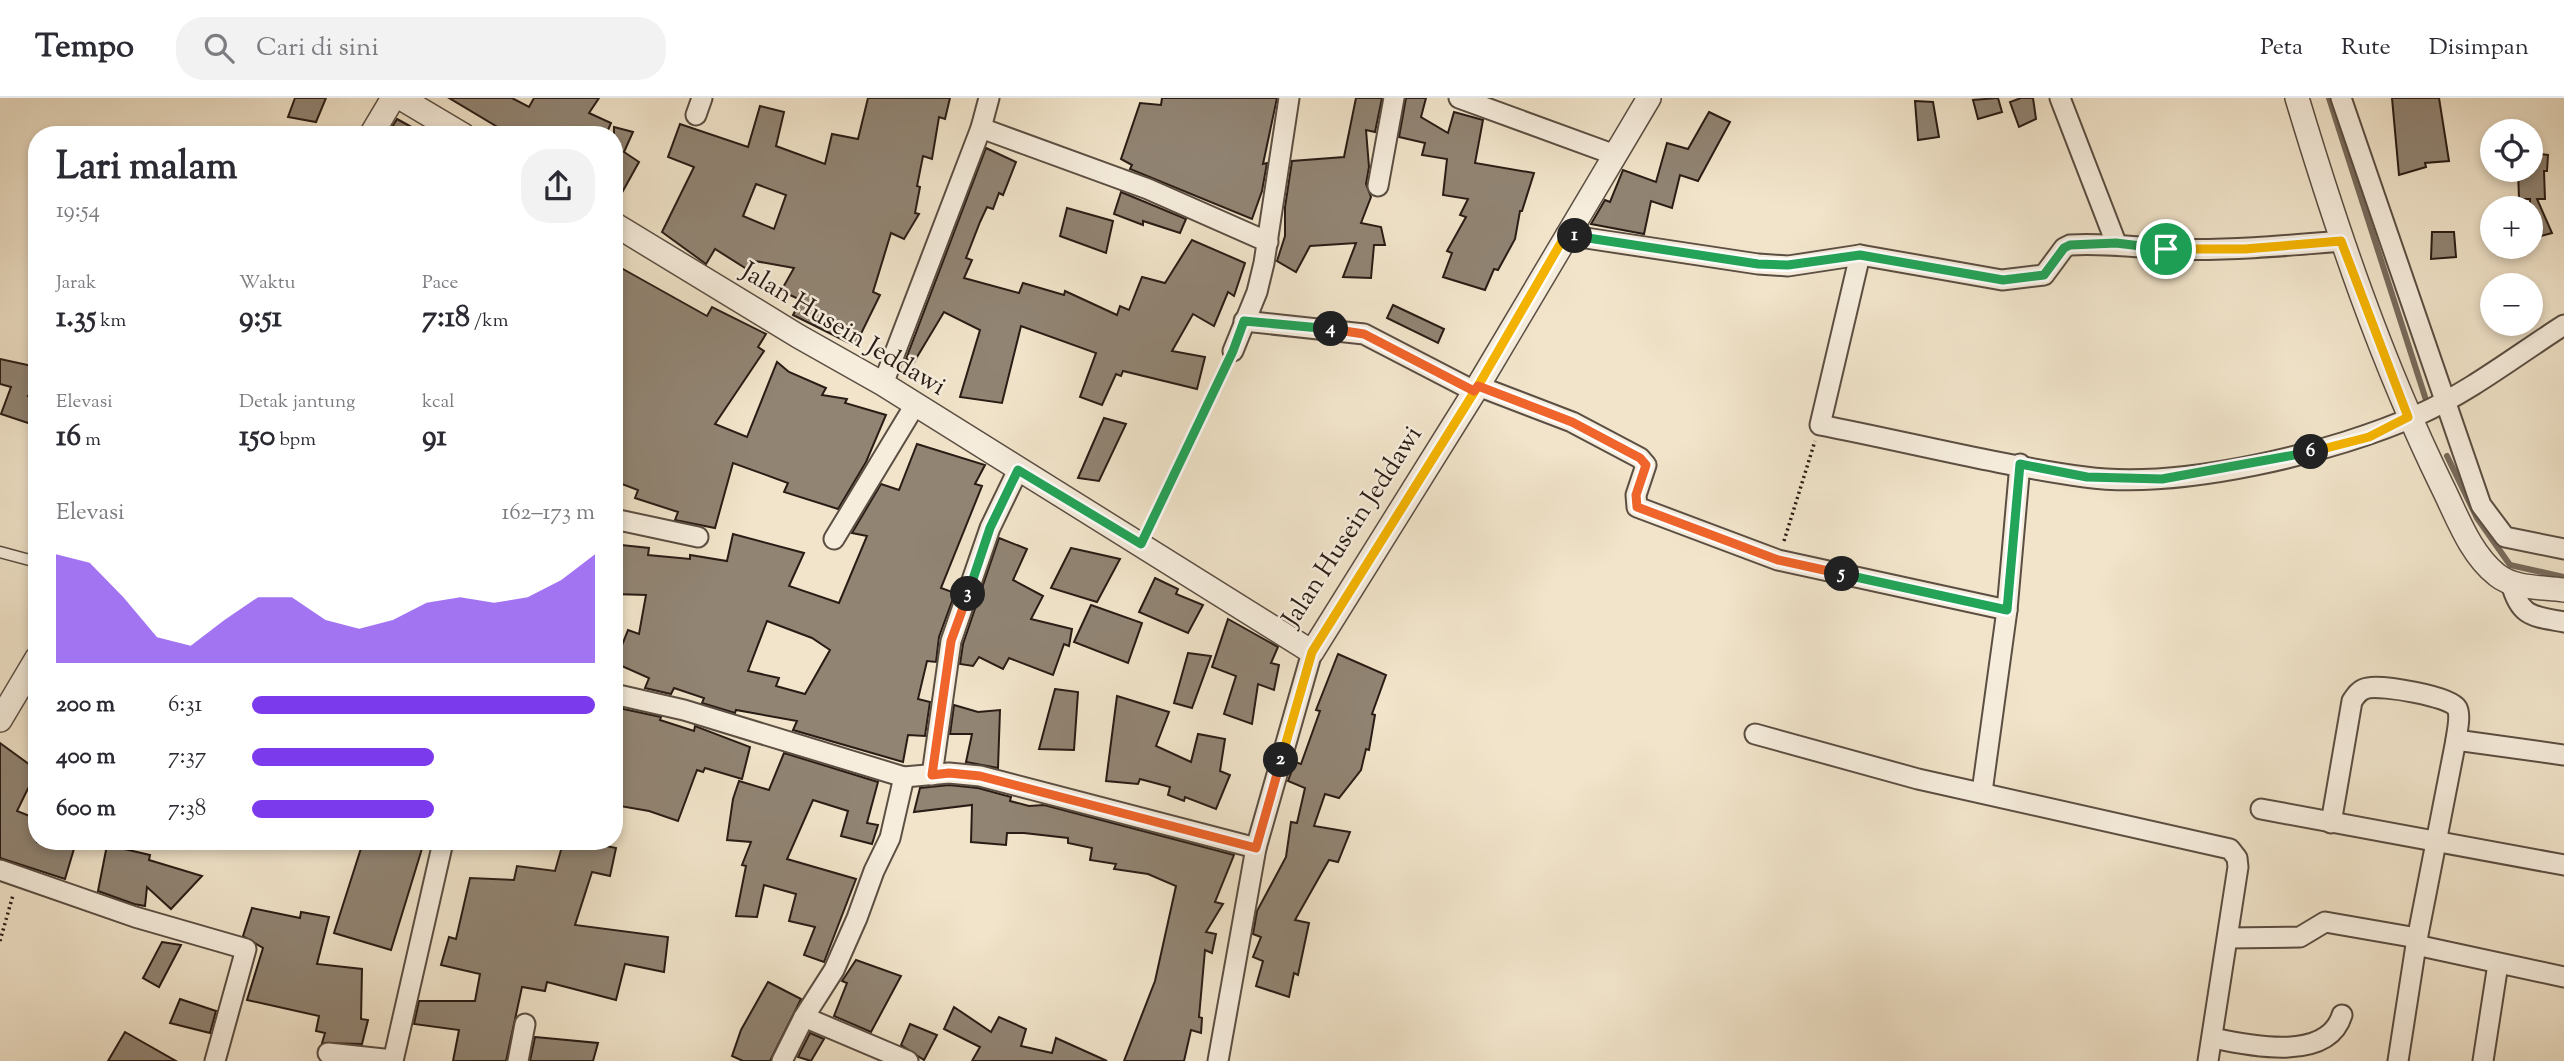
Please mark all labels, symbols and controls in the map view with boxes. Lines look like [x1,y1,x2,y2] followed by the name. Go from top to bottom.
[176,17,666,80] search box
[35,24,134,72] text: Tempo
[200,29,238,67] icon: search
[256,30,379,67] text: Cari di sini
[2260,31,2303,65] text: Peta
[2341,31,2391,65] text: Rute
[2429,31,2529,65] text: Disimpan
[2480,119,2543,336] map controls
[2480,119,2543,182] button: locate
[56,142,238,196] text: Lari malam
[521,149,595,223] button: share
[56,195,100,228] text: 19:54
[2480,196,2543,259] button: +
[1558,218,1592,254] pin: 1
[2136,219,2196,279] pin
[1571,222,1578,249] text: 1
[2147,230,2185,268] icon: arrive
[732,253,952,406] street label: Jalan Husein Jeddawi
[56,270,96,297] text: Jarak
[239,270,295,297] text: Waktu
[422,270,458,297] text: Pace
[2480,273,2543,336] button: −
[56,297,96,340] text: 1.35
[239,297,282,340] text: 9:51
[422,297,470,340] text: 7:18
[96,308,126,335] text: km
[470,308,508,335] text: /km
[1314,312,1348,346] pin: 4
[1326,315,1335,342] text: 4
[56,389,113,416] text: Elevasi
[239,389,355,416] text: Detak jantung
[422,389,455,416] text: kcal
[56,416,81,459] text: 16
[239,416,275,459] text: 150
[422,416,447,459] text: 91
[1273,419,1432,636] street label: Jalan Husein Jeddawi
[81,427,101,454] text: m
[275,427,316,454] text: bpm
[2294,434,2328,470] pin: 6
[2306,438,2315,465] text: 6
[56,497,125,530] text: Elevasi
[501,497,595,530] text: 162–173 m
[1825,556,1860,592] pin: 5
[1838,560,1845,587] text: 5
[950,576,986,612] pin: 3
[964,580,971,607] text: 3
[56,689,115,722] text: 200 m
[168,689,202,722] text: 6:31
[56,741,116,774] text: 400 m
[168,741,206,774] text: 7:37
[1264,742,1298,778] pin: 2
[1276,746,1285,773] text: 2
[56,793,116,826] text: 600 m
[168,793,206,826] text: 7:38

